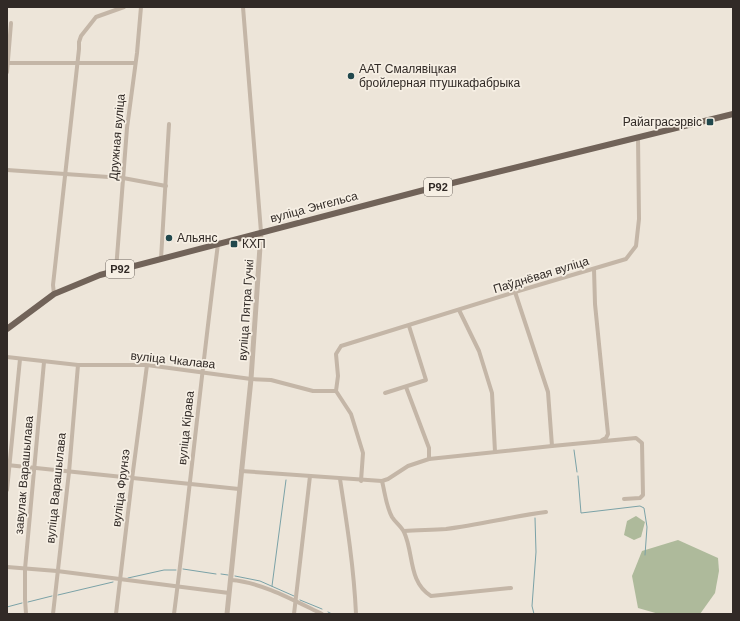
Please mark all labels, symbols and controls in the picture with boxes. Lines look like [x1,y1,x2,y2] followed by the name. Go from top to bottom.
[359,62,521,90] place label: ААТ Смалявіцкая бройлерная птушкафабрыка
[346,71,356,81] marker: ААТ Смалявіцкая бройлерная птушкафабрыка
[106,93,128,181] street label: Дружная вуліца
[623,115,702,129] place label: Райаграсэрвіс
[705,117,715,127] marker: Райаграсэрвіс
[424,178,452,196] road number: Р92
[269,189,360,225] street label: вуліца Энгельса
[177,231,217,245] place label: Альянс
[164,233,174,243] marker: Альянс
[242,237,266,251] place label: КХП
[229,239,239,249] marker: КХП
[491,254,591,296] street label: Паўднёвая вуліца
[235,259,257,361] street label: вуліца Пятра Гучкі
[106,260,134,278] road number: Р92
[130,349,216,371] street label: вуліца Чкалава
[175,390,197,466] street label: вуліца Кірава
[12,415,36,535] street label: завулак Варашылава
[43,432,69,544] street label: вуліца Варашылава
[109,448,133,528] street label: вуліца Фрунзэ

